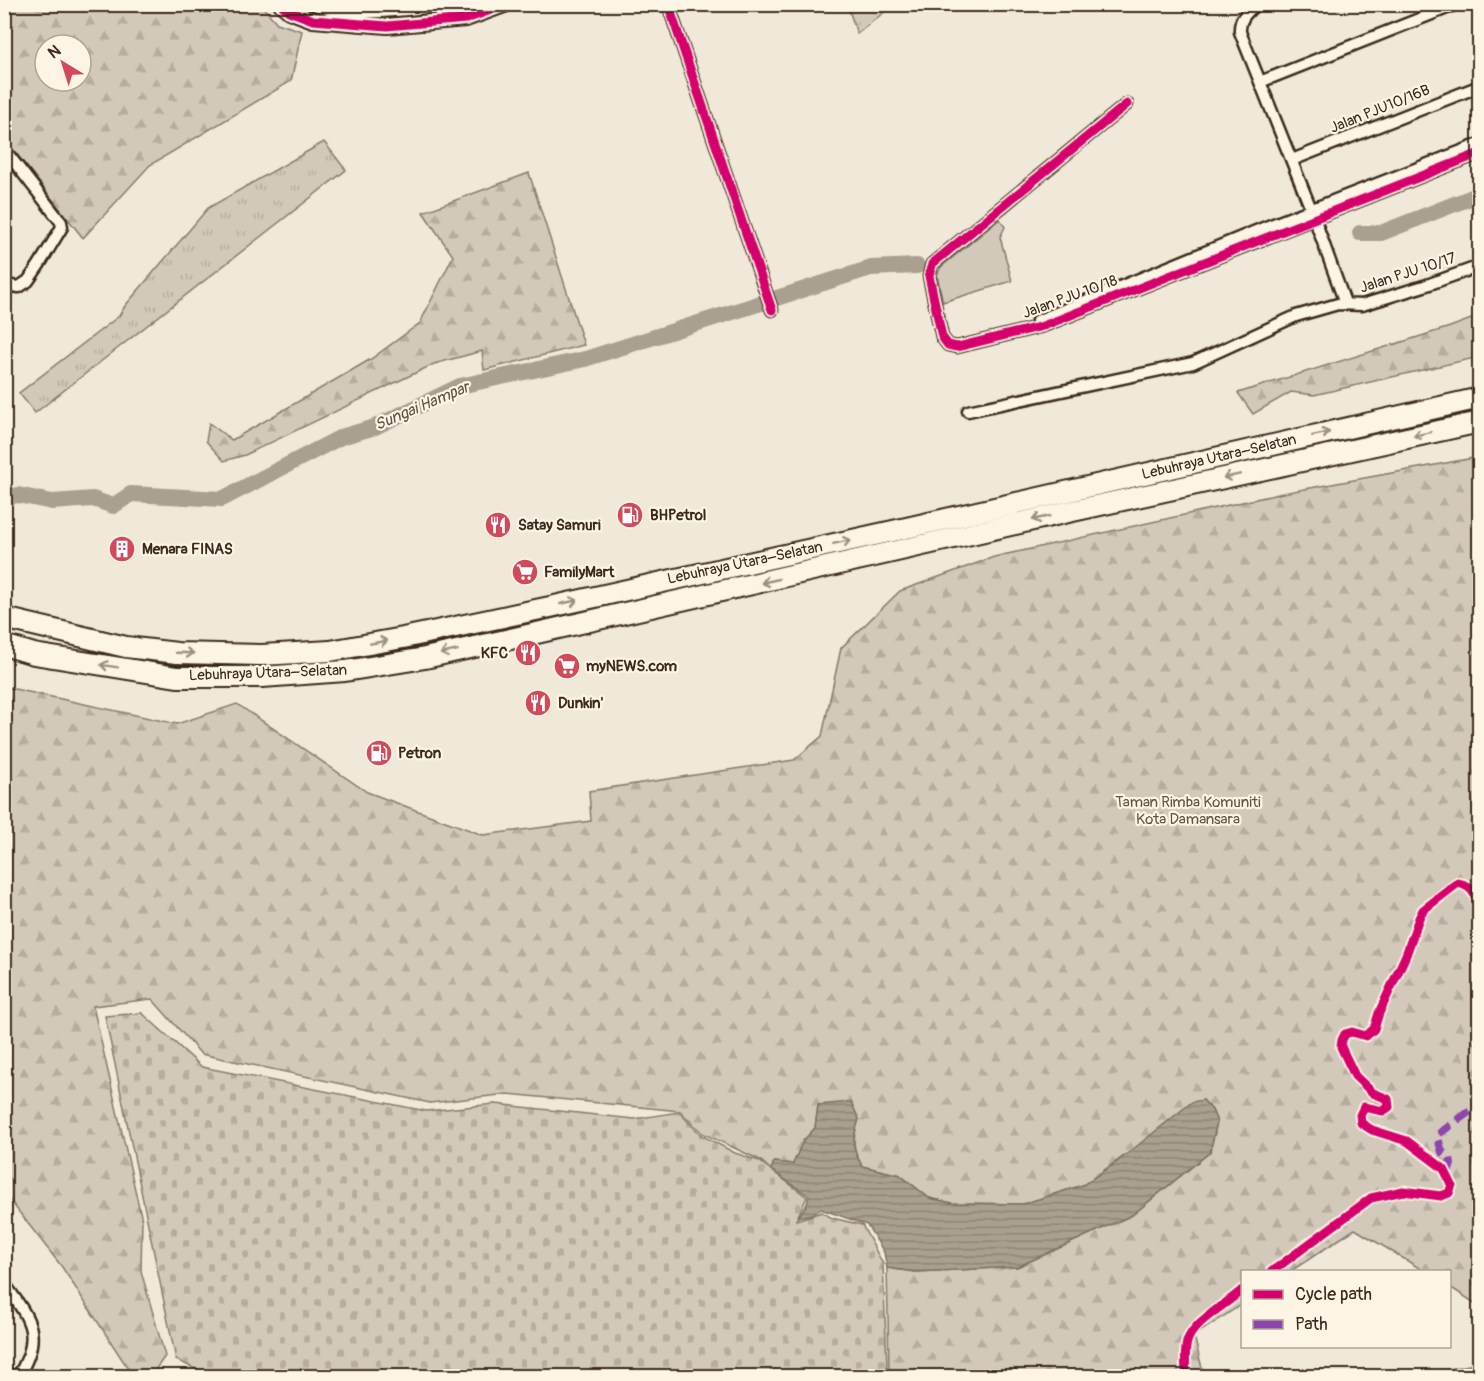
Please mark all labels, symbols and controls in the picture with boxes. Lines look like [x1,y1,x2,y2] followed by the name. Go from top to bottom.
[33,33,93,93] north arrow
[44,41,65,63] text: N
[1327,80,1433,138] street label: Jalan PJU10/16B
[1358,249,1459,297] street label: Jalan PJU 10/17
[1020,271,1120,323] street label: Jalan PJU 10/18
[372,376,474,435] water label: Sungai Hampar
[1311,427,1330,439] one-way arrow
[1413,429,1432,441] one-way arrow
[1140,430,1298,484] street label: Lebuhraya Utara–Selatan
[1223,471,1242,482] one-way arrow
[615,500,645,530] fuel station icon: BHPetrol
[650,506,706,525] place label: BHPetrol
[483,510,513,540] restaurant icon: Satay Samuri
[1032,513,1052,524] one-way arrow
[518,516,601,535] place label: Satay Samuri
[107,534,137,564] building icon: Menara FINAS
[832,536,851,547] one-way arrow
[666,537,824,589] street label: Lebuhraya Utara–Selatan
[142,540,233,559] place label: Menara FINAS
[510,557,540,587] supermarket icon: FamilyMart
[544,563,615,582] place label: FamilyMart
[760,575,779,587] one-way arrow
[560,596,579,608] one-way arrow
[368,636,388,647] one-way arrow
[513,638,543,668] restaurant icon: KFC
[481,644,508,663] place label: KFC
[439,647,458,659] one-way arrow
[174,648,194,659] one-way arrow
[552,651,582,681] supermarket icon: myNEWS.com
[586,657,677,676] place label: myNEWS.com
[100,660,120,671] one-way arrow
[189,661,347,685] street label: Lebuhraya Utara–Selatan
[523,688,553,718] restaurant icon: Dunkin'
[558,694,603,713] place label: Dunkin'
[364,738,394,768] fuel station icon: Petron
[398,744,442,763] place label: Petron
[1115,793,1261,829] park label: Taman Rimba Komuniti Kota Damansara
[1241,1270,1451,1348] legend
[1295,1283,1372,1306] text: Cycle path
[1295,1313,1328,1336] text: Path

